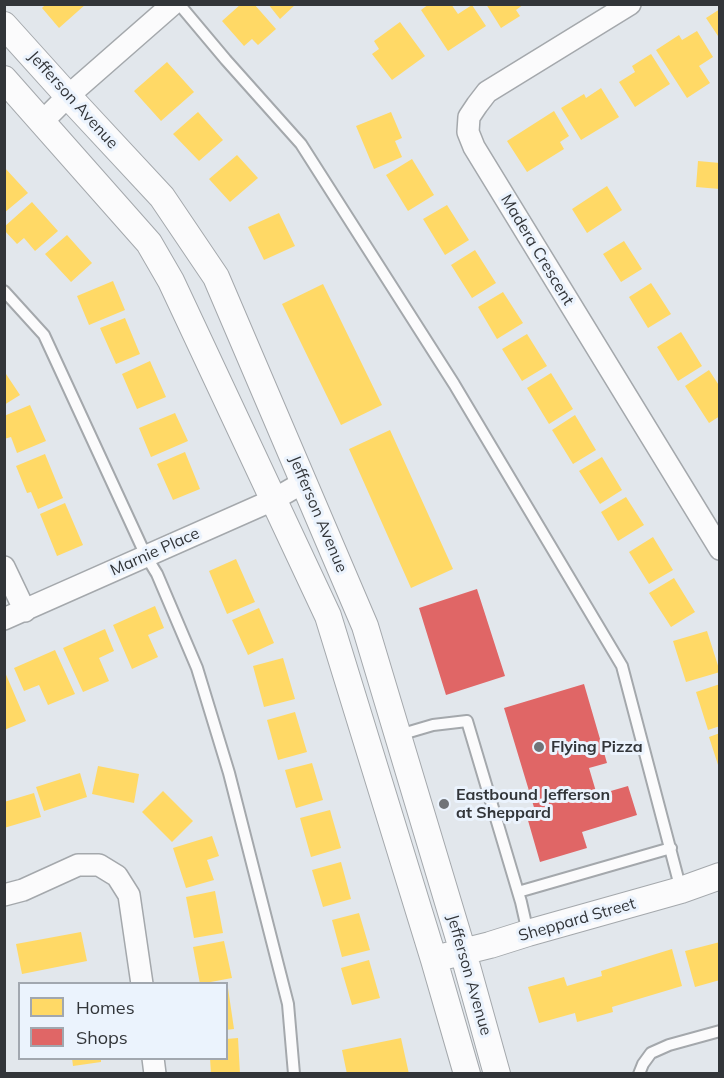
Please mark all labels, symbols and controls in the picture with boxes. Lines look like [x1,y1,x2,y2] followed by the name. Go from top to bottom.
[24,47,122,153] street label: Jefferson Avenue
[496,191,578,309] street label: Madera Crescent
[285,453,351,575] street label: Jefferson Avenue
[107,524,203,580] street label: Marnie Place
[551,737,643,757] place label: Flying Pizza
[532,740,546,754] marker: Flying Pizza
[456,785,610,823] place label: Eastbound Jefferson at Sheppard
[437,797,451,811] marker: Eastbound Jefferson at Sheppard
[516,894,638,946] street label: Sheppard Street
[443,912,495,1038] street label: Jefferson Avenue
[18,982,228,1060] legend
[76,996,135,1019] text: Homes
[76,1026,128,1049] text: Shops

